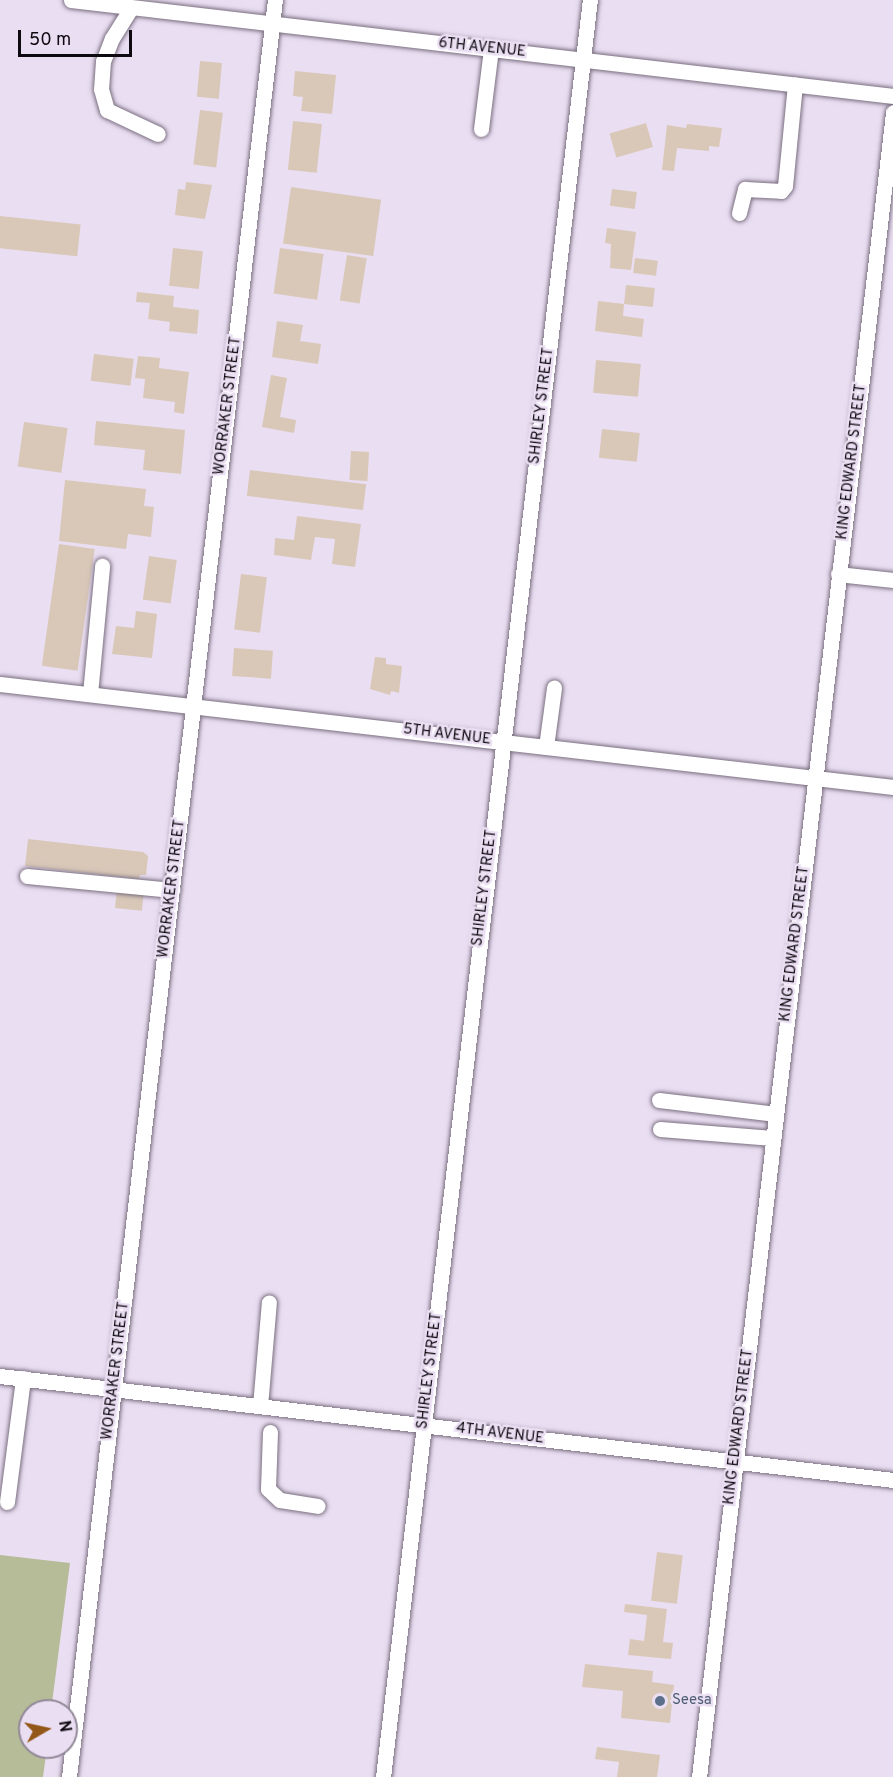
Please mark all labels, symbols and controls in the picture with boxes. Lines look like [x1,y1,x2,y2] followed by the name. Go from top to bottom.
[21,18,135,56] scale bar
[29,29,71,52] text: 50 m
[437,34,527,62] street label: 6TH AVENUE
[211,336,245,476] street label: WORRAKER STREET
[526,346,558,466] street label: SHIRLEY STREET
[834,383,870,541] street label: KING EDWARD STREET
[402,721,492,749] street label: 5TH AVENUE
[155,819,189,959] street label: WORRAKER STREET
[469,828,501,948] street label: SHIRLEY STREET
[777,865,813,1023] street label: KING EDWARD STREET
[99,1301,133,1441] street label: WORRAKER STREET
[414,1311,446,1431] street label: SHIRLEY STREET
[721,1348,757,1506] street label: KING EDWARD STREET
[455,1420,545,1448] street label: 4TH AVENUE
[672,1692,712,1710] place label: Seesa
[653,1694,667,1708] marker: Seesa
[18,1699,78,1759] north arrow
[53,1719,75,1734] text: N

